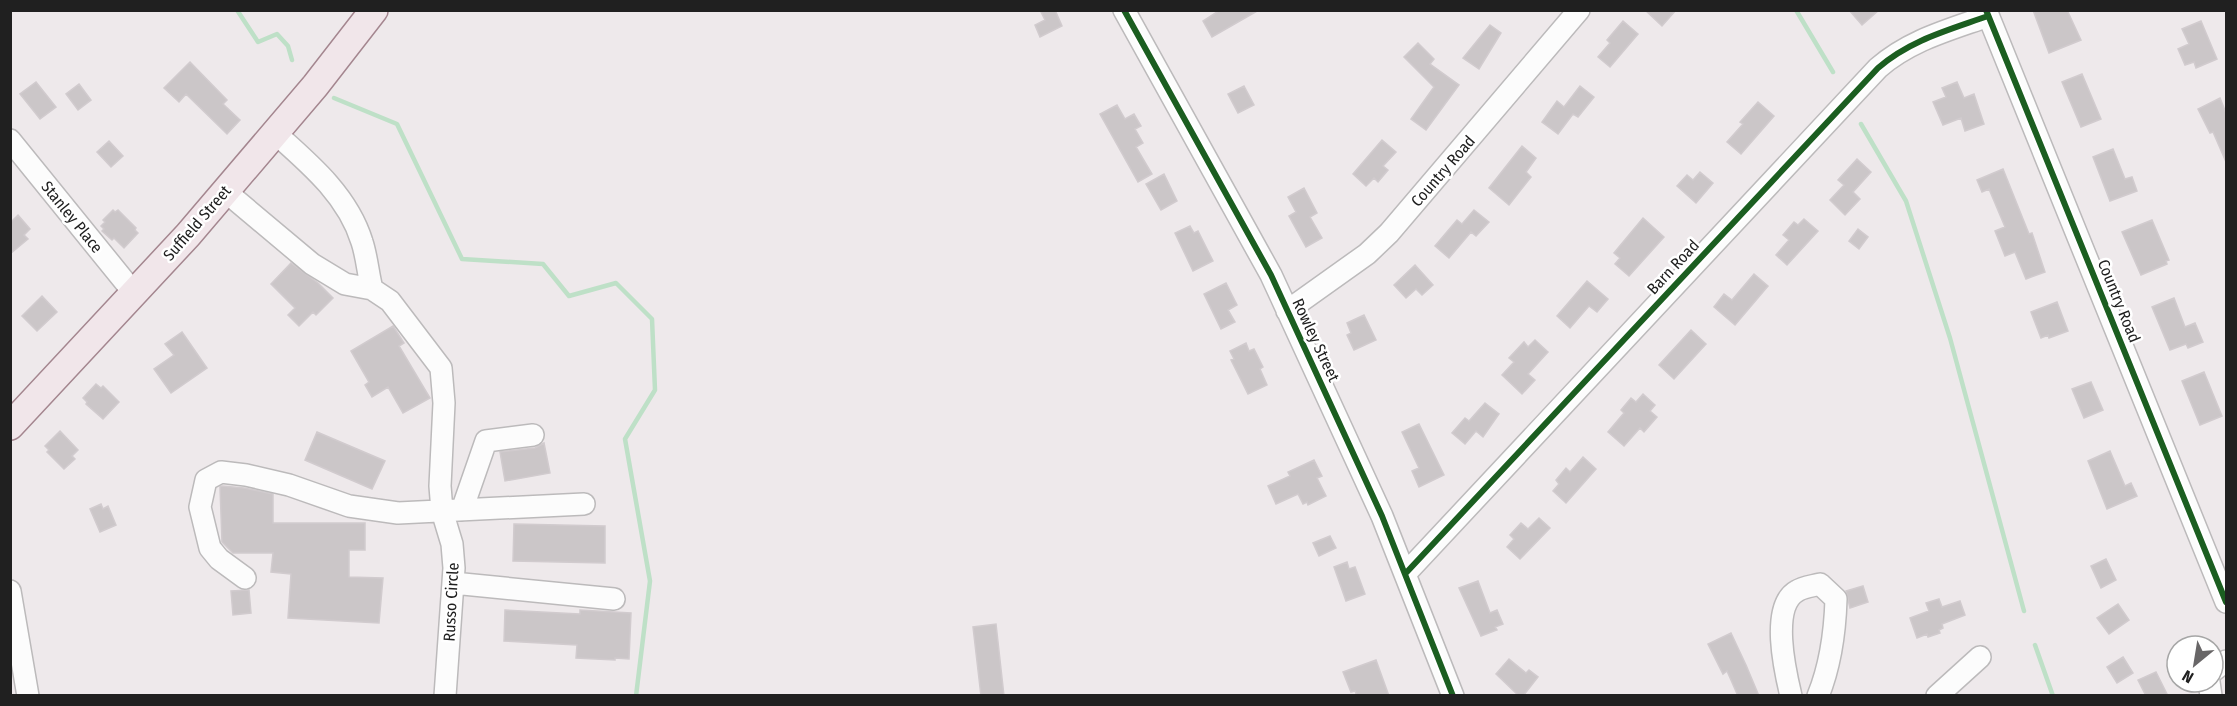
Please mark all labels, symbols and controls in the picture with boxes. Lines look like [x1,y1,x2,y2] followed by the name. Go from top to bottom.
[1407,132,1479,210] street label: Country Road
[37,177,107,257] street label: Stanley Place
[159,181,235,264] street label: Suffield Street
[1643,236,1703,298] street label: Barn Road
[2094,257,2144,345] street label: Country Road
[1288,295,1344,385] street label: Rowley Street
[439,562,463,642] street label: Russo Circle
[2165,634,2225,694] north arrow
[2179,666,2197,687] text: N

